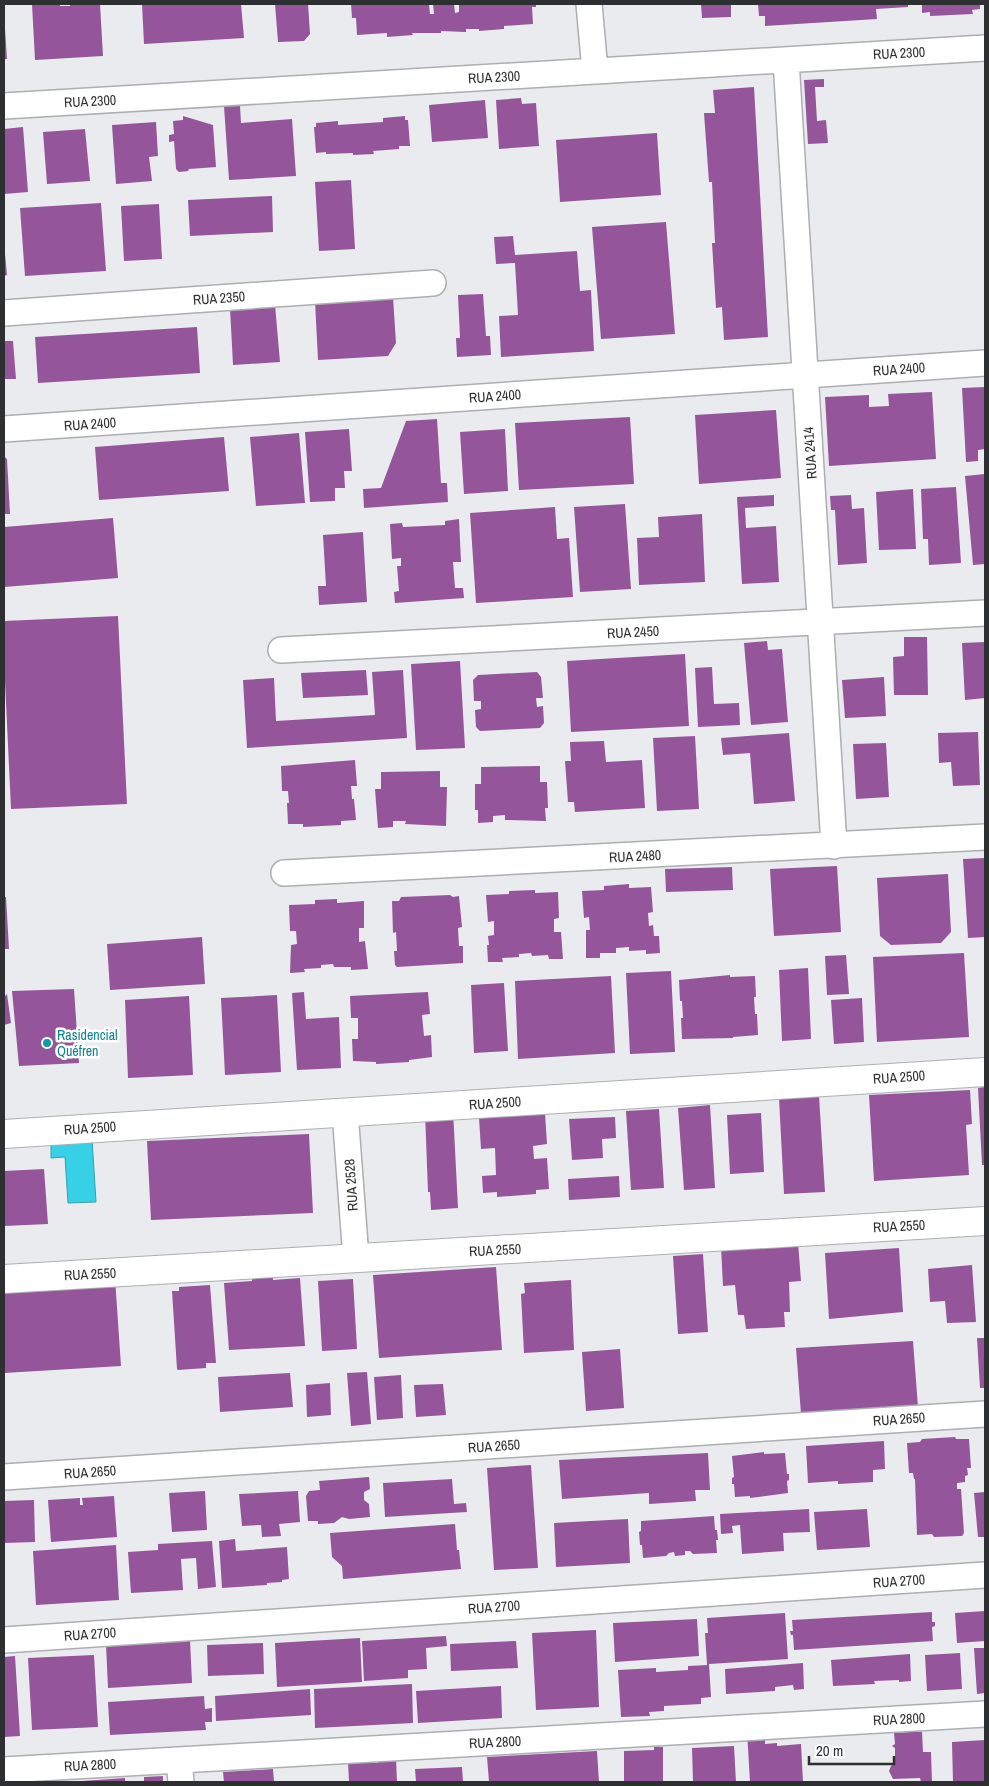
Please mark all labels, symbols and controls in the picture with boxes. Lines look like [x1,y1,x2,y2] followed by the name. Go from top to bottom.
[872,43,926,63] street label: RUA 2300
[467,67,521,87] street label: RUA 2300
[63,91,117,111] street label: RUA 2300
[192,287,246,309] street label: RUA 2350
[872,358,926,380] street label: RUA 2400
[468,385,522,407] street label: RUA 2400
[63,413,117,435] street label: RUA 2400
[799,426,821,480] street label: RUA 2414
[606,622,660,642] street label: RUA 2450
[608,846,662,866] street label: RUA 2480
[57,1026,118,1060] place label: Rasidencial Quéfren
[41,1037,53,1049] marker: Rasidencial Quéfren
[872,1066,926,1088] street label: RUA 2500
[468,1092,522,1114] street label: RUA 2500
[63,1117,117,1139] street label: RUA 2500
[340,1158,362,1212] street label: RUA 2528
[872,1216,926,1236] street label: RUA 2550
[468,1240,522,1260] street label: RUA 2550
[63,1264,117,1284] street label: RUA 2550
[872,1408,926,1430] street label: RUA 2650
[467,1435,521,1457] street label: RUA 2650
[63,1461,117,1483] street label: RUA 2650
[872,1570,926,1592] street label: RUA 2700
[467,1596,521,1618] street label: RUA 2700
[63,1623,117,1645] street label: RUA 2700
[872,1709,926,1729] street label: RUA 2800
[468,1732,522,1752] street label: RUA 2800
[809,1734,894,1766] scale bar
[816,1740,843,1761] text: 20 m
[63,1755,117,1775] street label: RUA 2800

